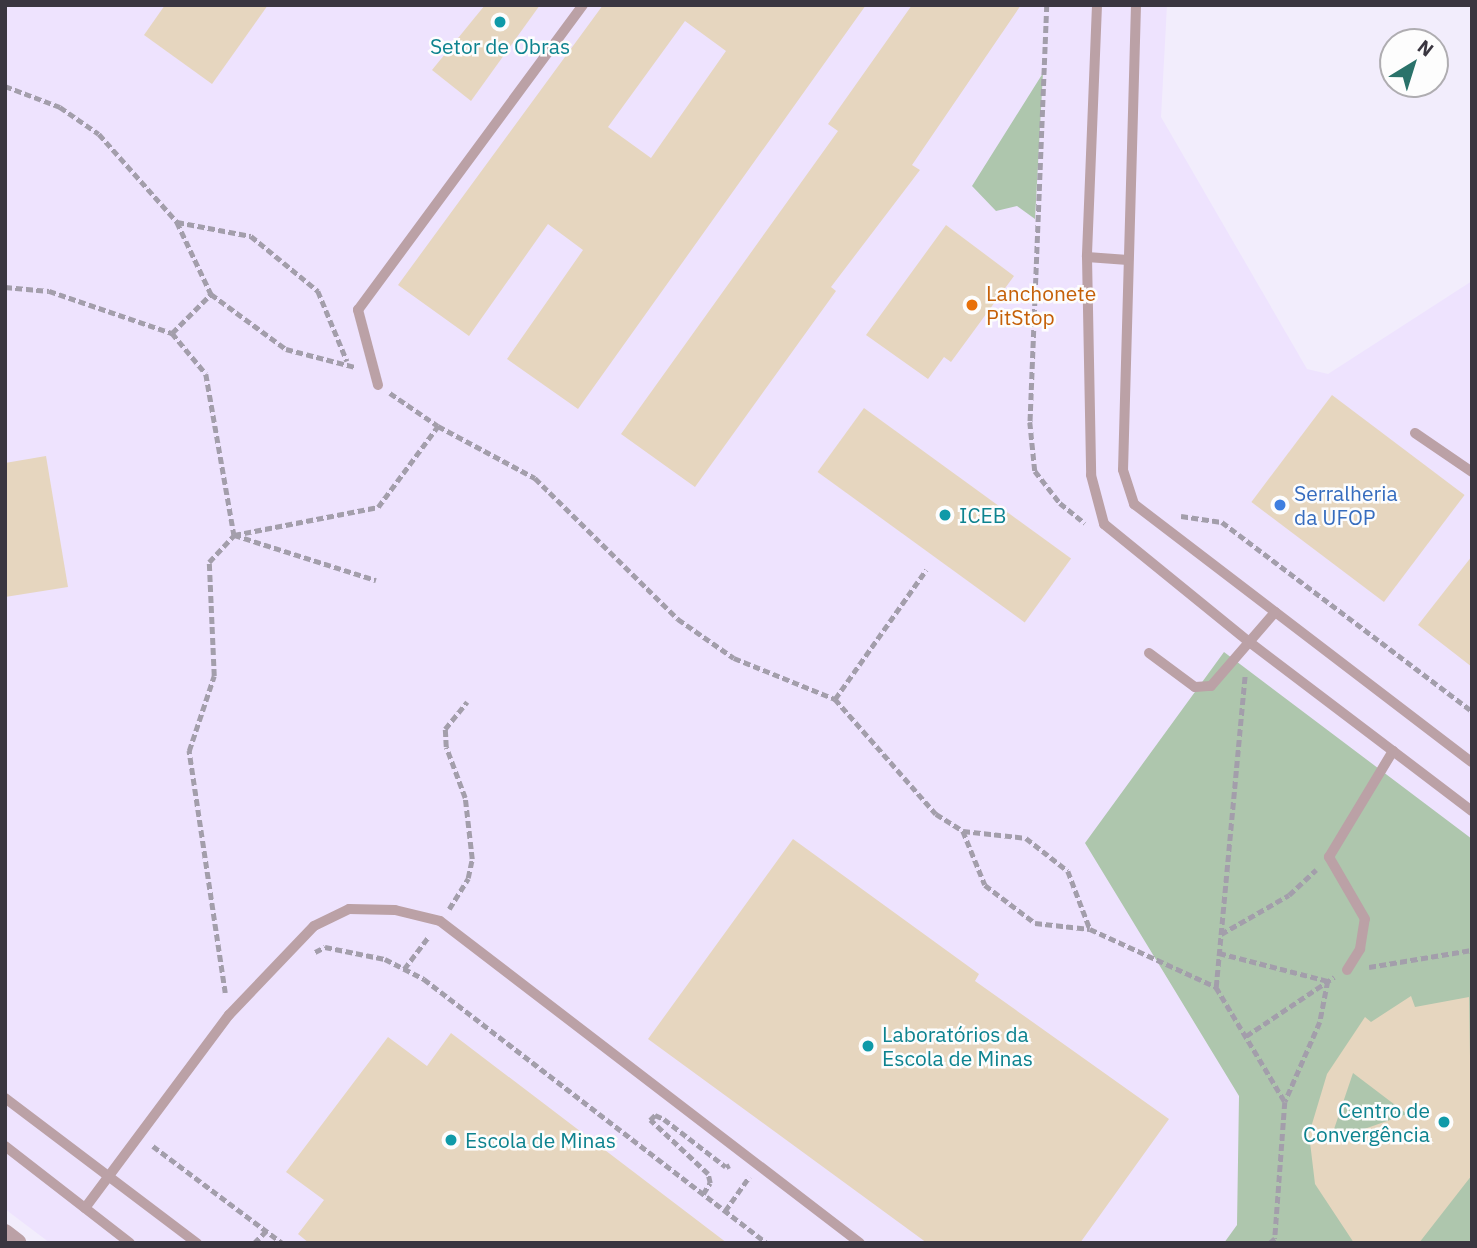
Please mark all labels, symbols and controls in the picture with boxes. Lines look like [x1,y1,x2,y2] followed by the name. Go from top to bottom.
[492,14,508,30] marker: Setor de Obras
[1379,28,1449,98] north arrow
[430,33,570,59] place label: Setor de Obras
[1413,34,1439,62] text: N
[986,280,1096,330] place label: Lanchonete PitStop
[964,297,980,313] marker: Lanchonete PitStop
[1294,480,1398,530] place label: Serralheria da UFOP
[1272,497,1288,513] marker: Serralheria da UFOP
[959,502,1006,528] place label: ICEB
[937,507,953,523] marker: ICEB
[882,1021,1033,1071] place label: Laboratórios da Escola de Minas
[860,1038,876,1054] marker: Laboratórios da Escola de Minas
[1303,1097,1430,1147] place label: Centro de Convergência
[1436,1114,1452,1130] marker: Centro de Convergência
[465,1127,616,1153] place label: Escola de Minas
[443,1132,459,1148] marker: Escola de Minas

